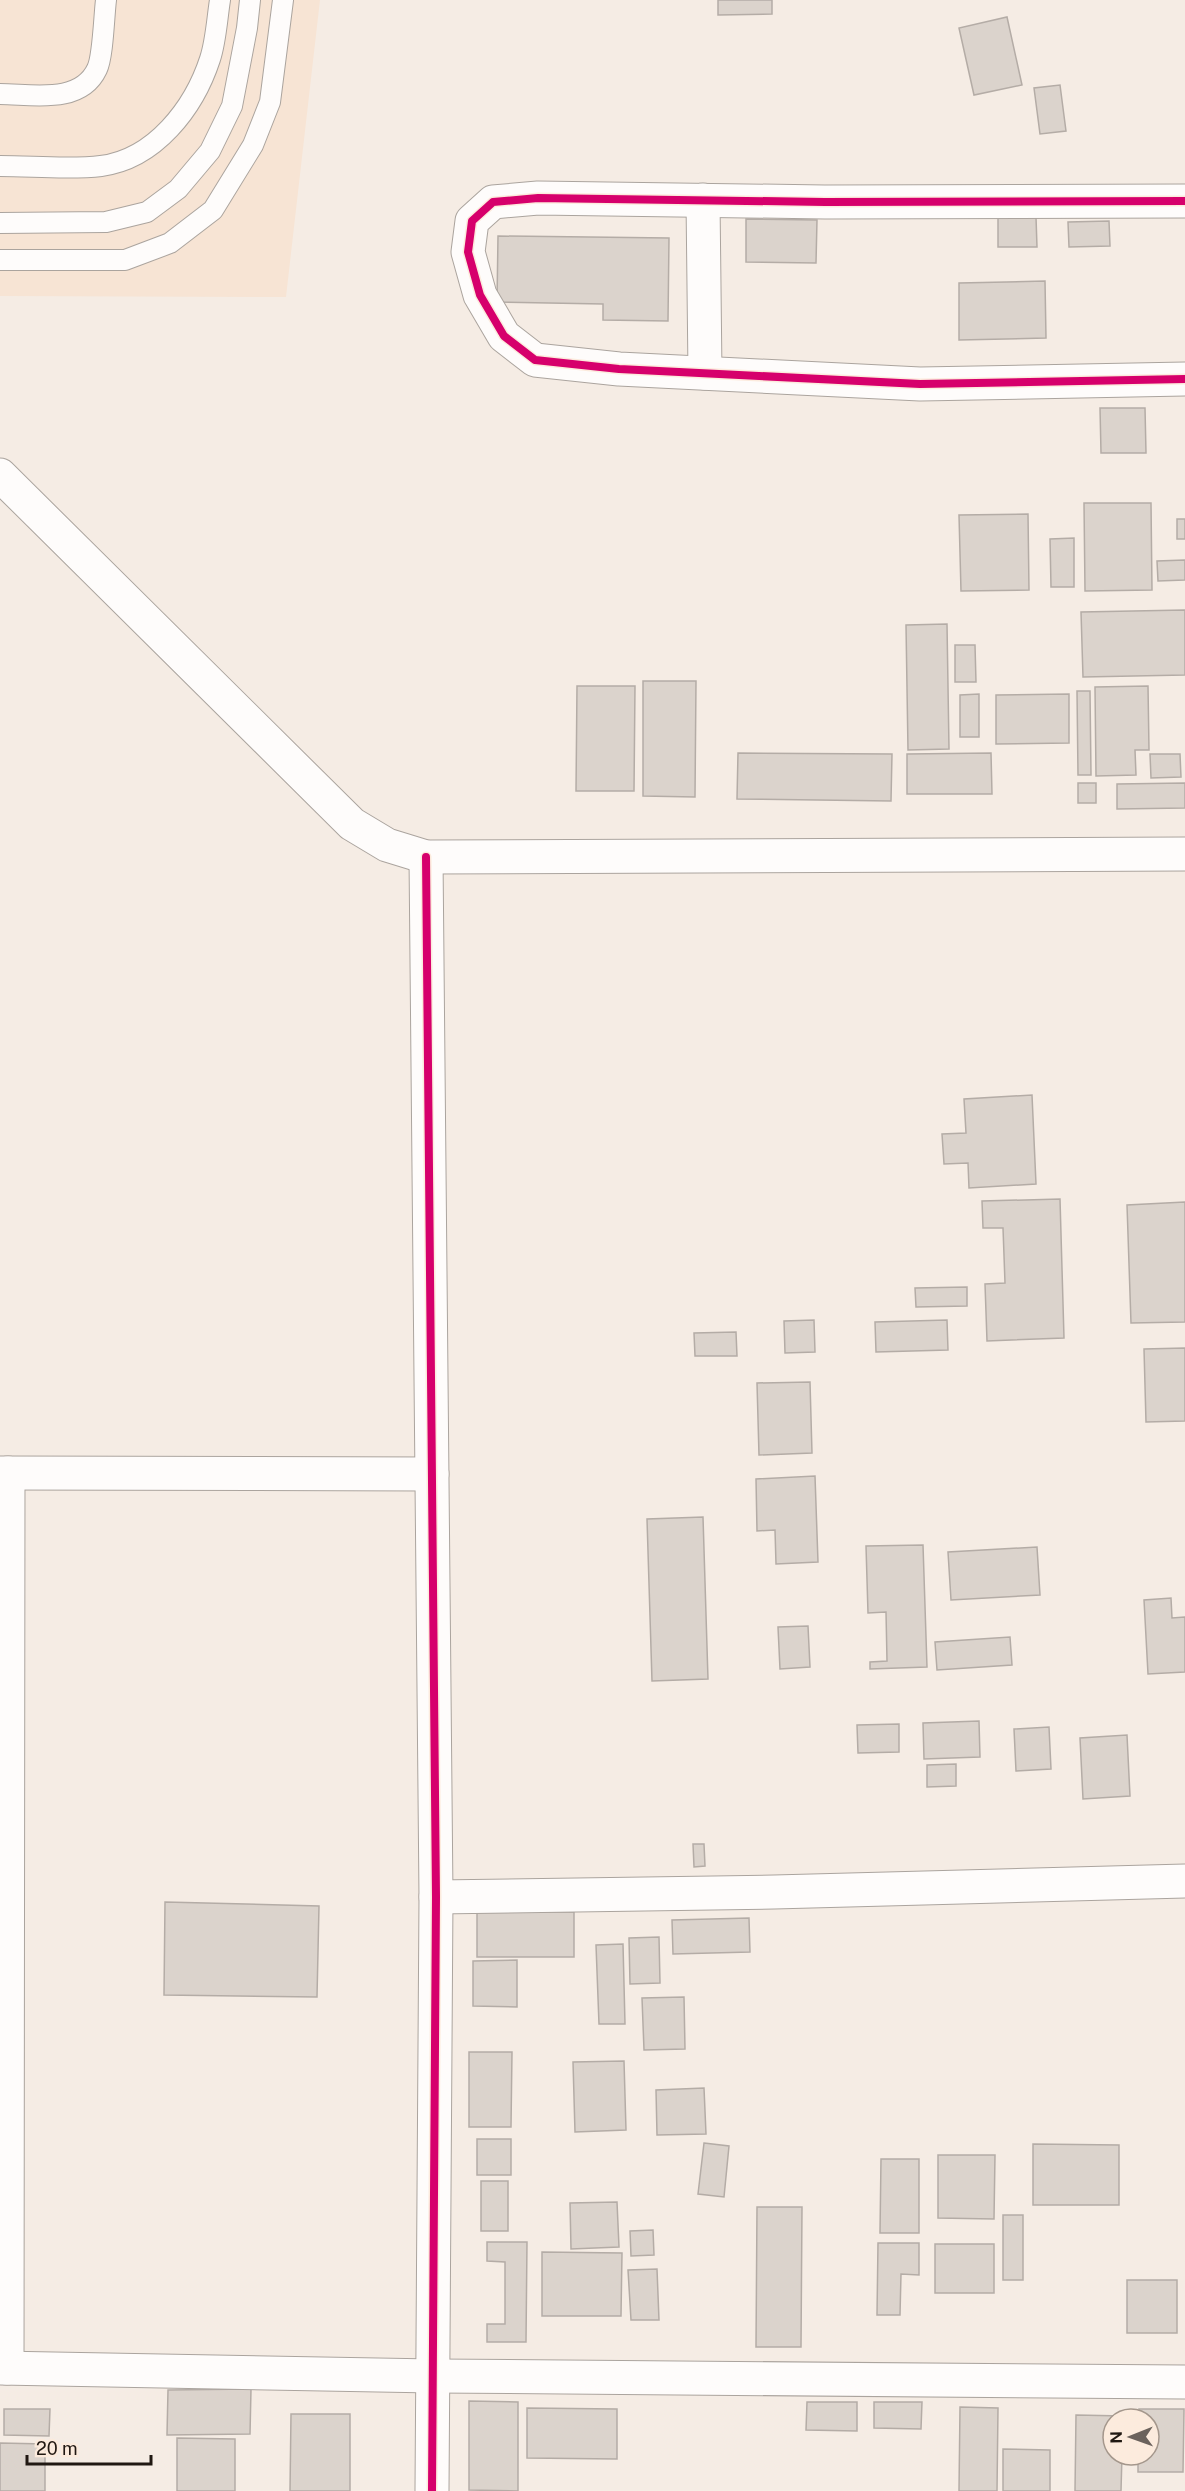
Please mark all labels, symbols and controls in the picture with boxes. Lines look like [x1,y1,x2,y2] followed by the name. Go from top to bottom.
[1101,2407,1161,2467] north arrow
[27,2428,152,2466] scale bar
[1107,2431,1126,2444] text: N
[36,2438,78,2459] text: 20 m

